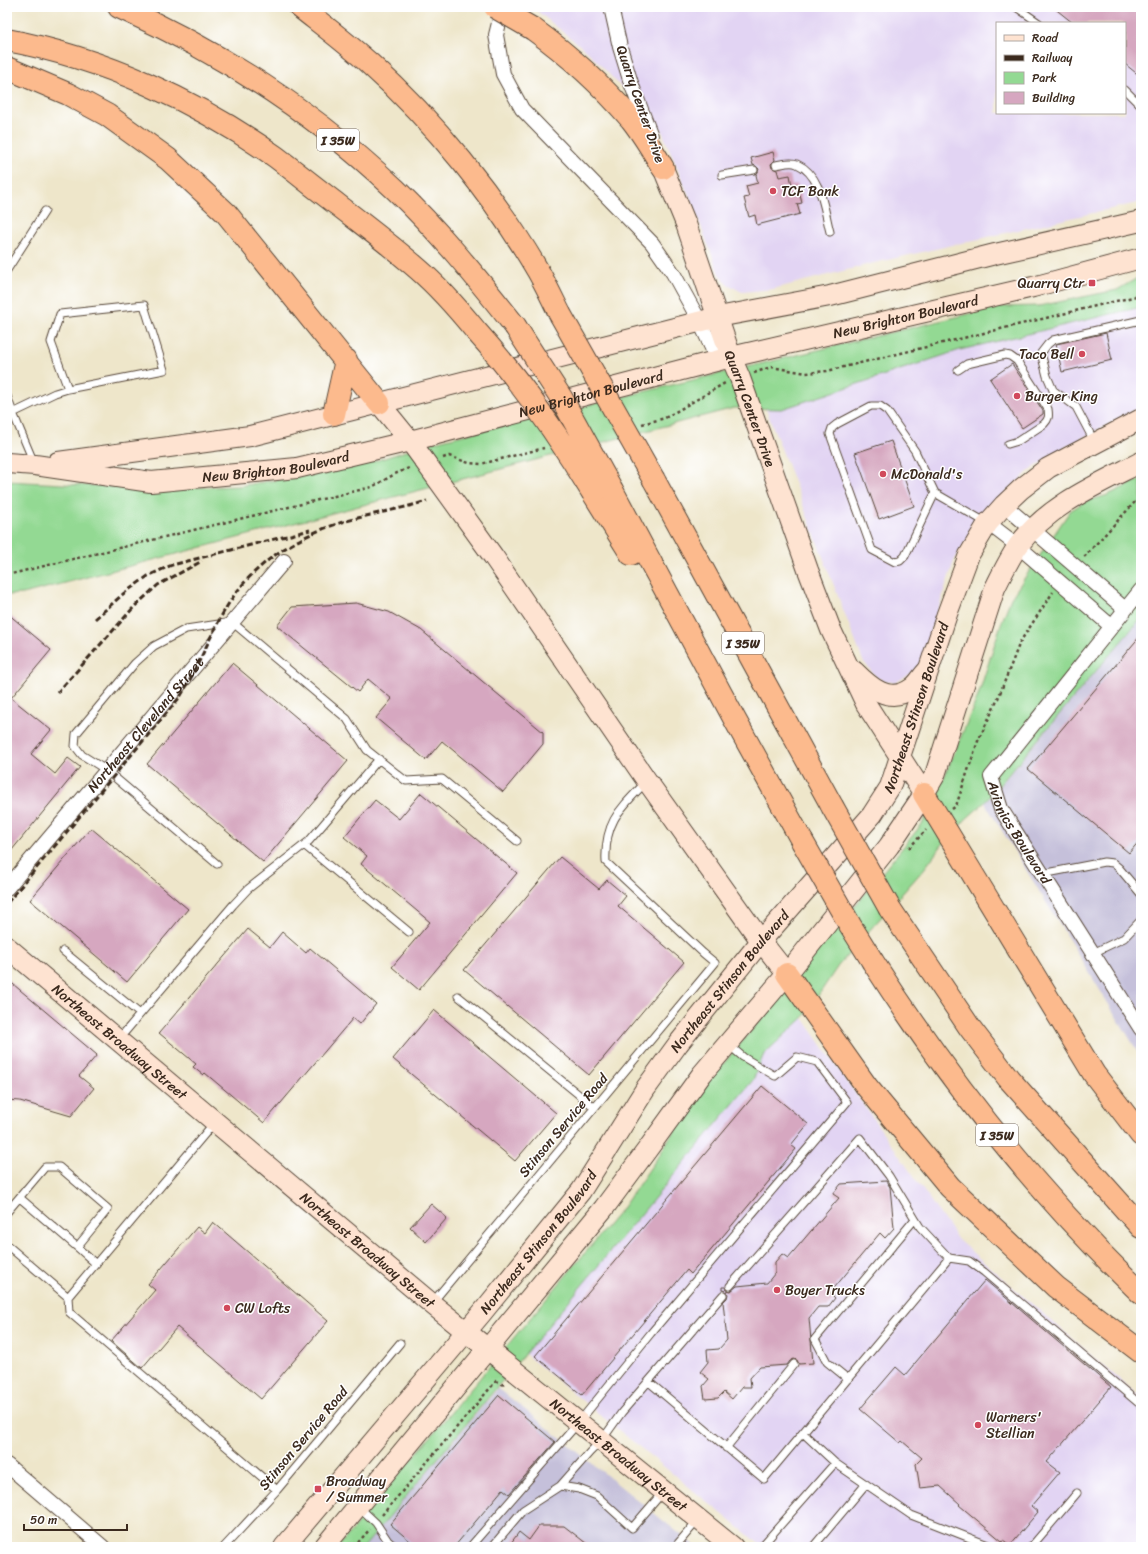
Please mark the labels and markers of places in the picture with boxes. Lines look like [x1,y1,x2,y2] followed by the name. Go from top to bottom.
[781,179,839,204] place label: TCF Bank
[768,186,778,196] marker: TCF Bank
[1018,271,1085,296] place label: Quarry Ctr
[1087,278,1097,288] marker: Quarry Ctr
[1019,342,1075,367] place label: Taco Bell
[1077,349,1087,359] marker: Taco Bell
[1025,384,1098,409] place label: Burger King
[1012,391,1022,401] marker: Burger King
[891,462,963,487] place label: McDonald's
[878,469,888,479] marker: McDonald's
[785,1278,865,1303] place label: Boyer Trucks
[772,1285,782,1295] marker: Boyer Trucks
[235,1296,291,1321] place label: CW Lofts
[222,1303,232,1313] marker: CW Lofts
[986,1405,1042,1446] place label: Warners' Stellian
[973,1420,983,1430] marker: Warners' Stellian
[326,1469,389,1510] place label: Broadway / Summer
[313,1484,323,1494] marker: Broadway / Summer

